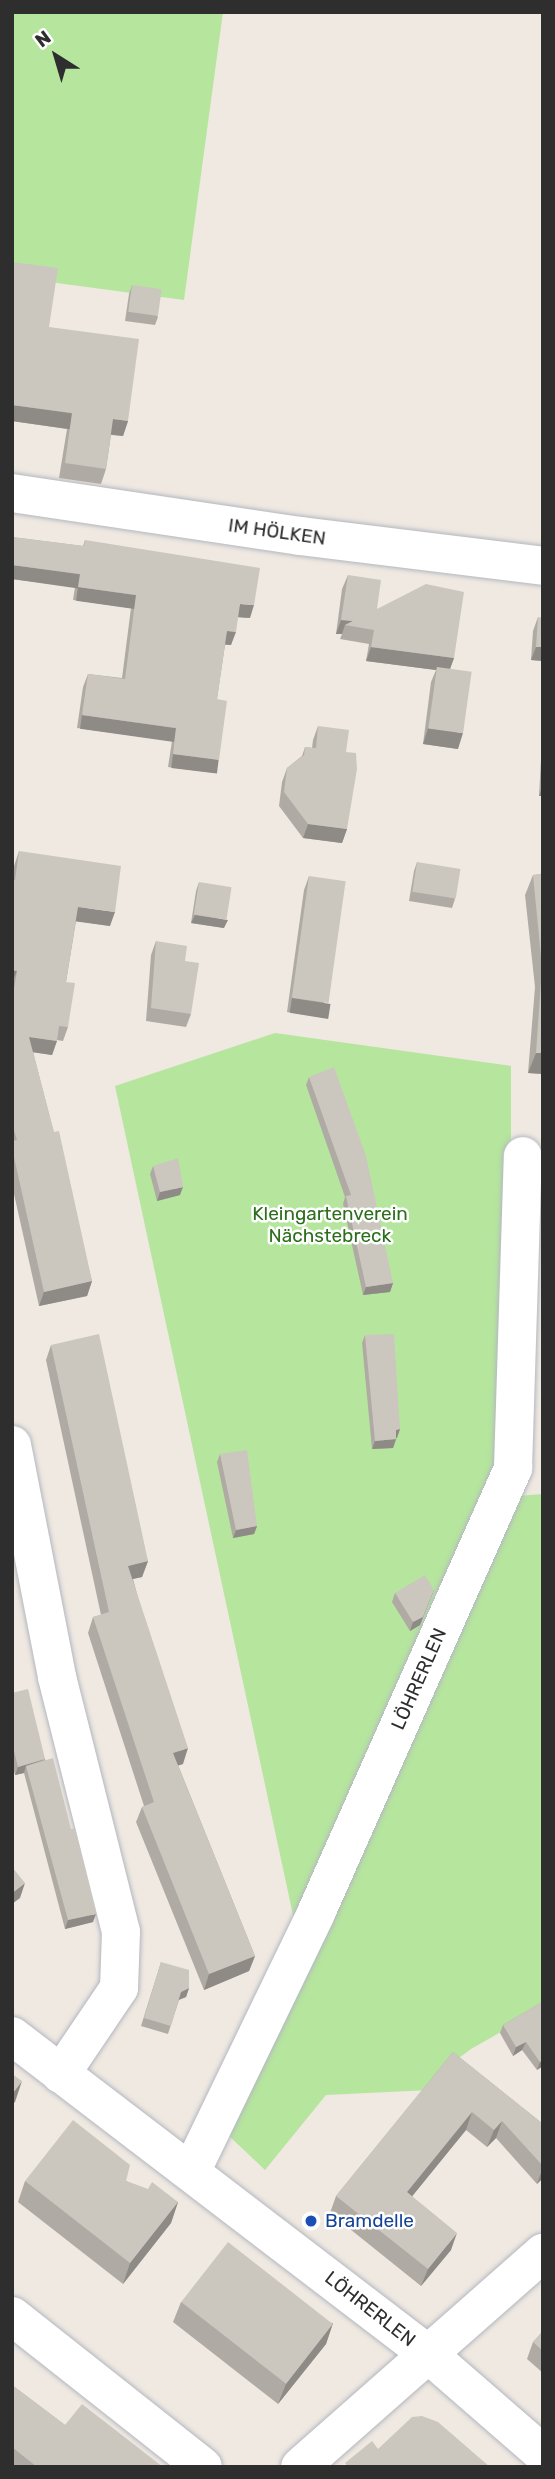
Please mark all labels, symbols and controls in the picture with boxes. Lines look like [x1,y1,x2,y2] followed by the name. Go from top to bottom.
[21,21,91,91] north arrow
[31,26,55,52] text: N
[227,514,327,550] street label: IM HÖLKEN
[252,1203,408,1247] park label: Kleingartenverein Nächstebreck
[386,1625,452,1733] street label: LÖHRERLEN
[325,2210,414,2232] place label: Bramdelle
[303,2213,319,2229] marker: Bramdelle
[320,2267,420,2351] street label: LÖHRERLEN

